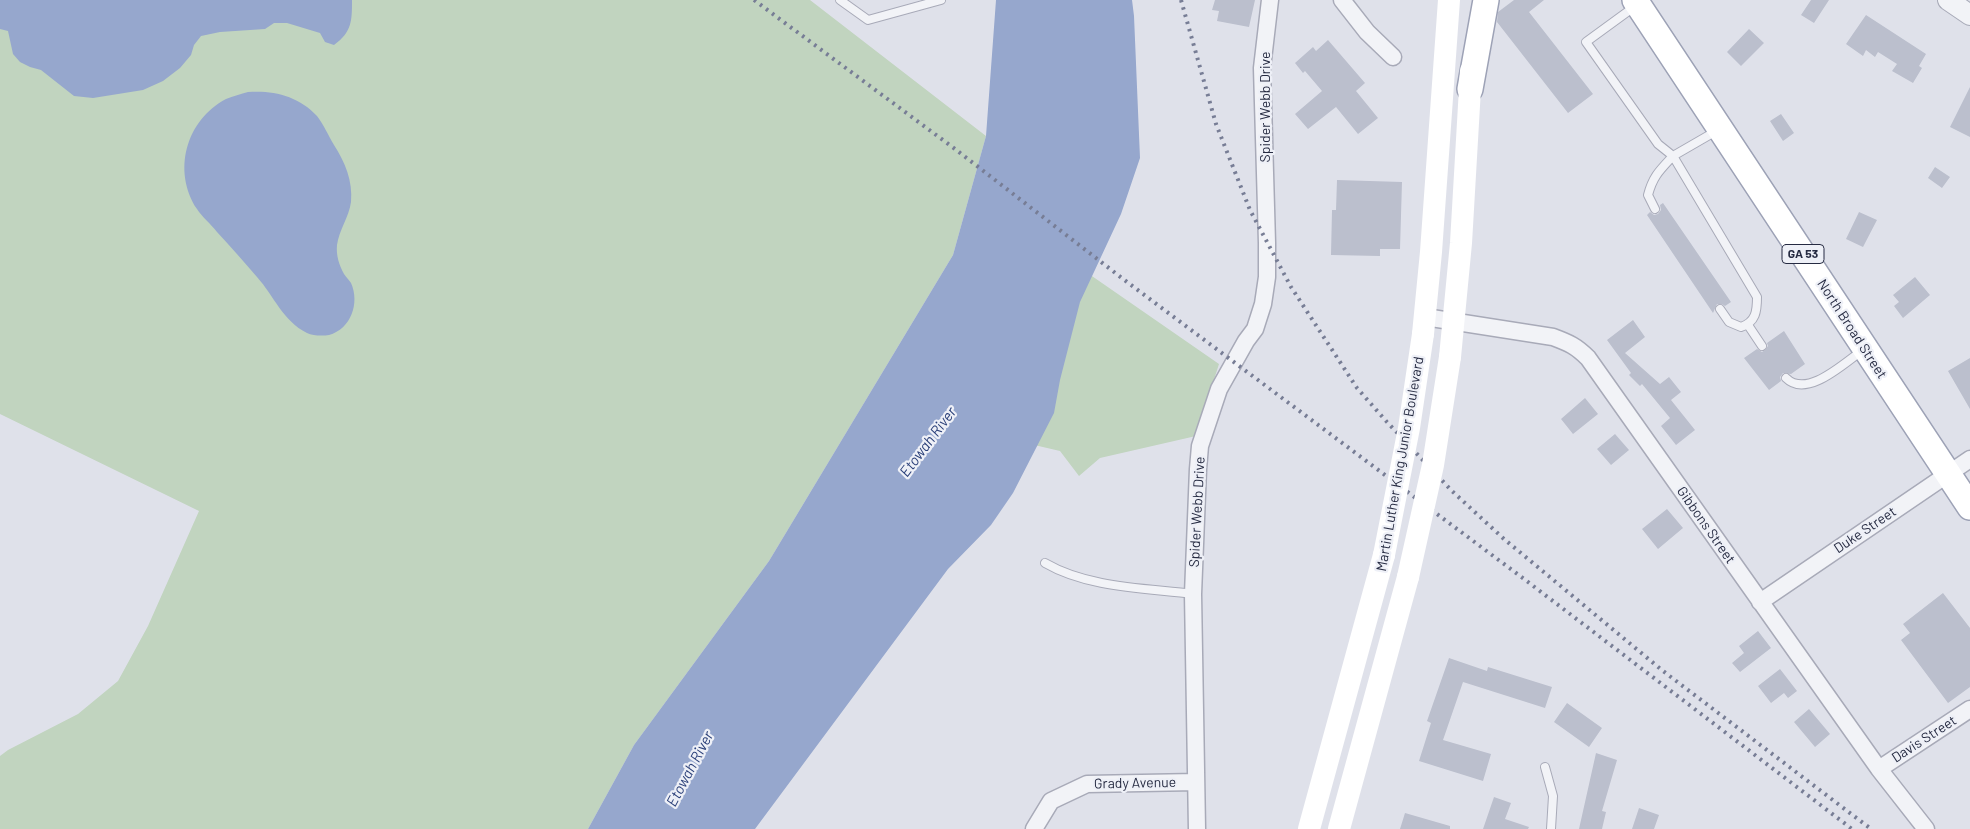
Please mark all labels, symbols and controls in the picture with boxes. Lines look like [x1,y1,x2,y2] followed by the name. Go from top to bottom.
[1257,52,1273,162] street label: Spider Webb Drive
[1782,244,1824,264] road number: GA 53
[1814,276,1890,382] street label: North Broad Street
[1373,355,1427,573] street label: Martin Luther King Junior Boulevard
[896,404,960,480] water label: Etowah River
[1186,456,1208,568] street label: Spider Webb Drive
[1673,483,1739,567] street label: Gibbons Street
[1831,503,1899,557] street label: Duke Street
[1889,712,1959,766] street label: Davis Street
[663,728,717,810] water label: Etowah River
[1094,774,1176,792] street label: Grady Avenue

